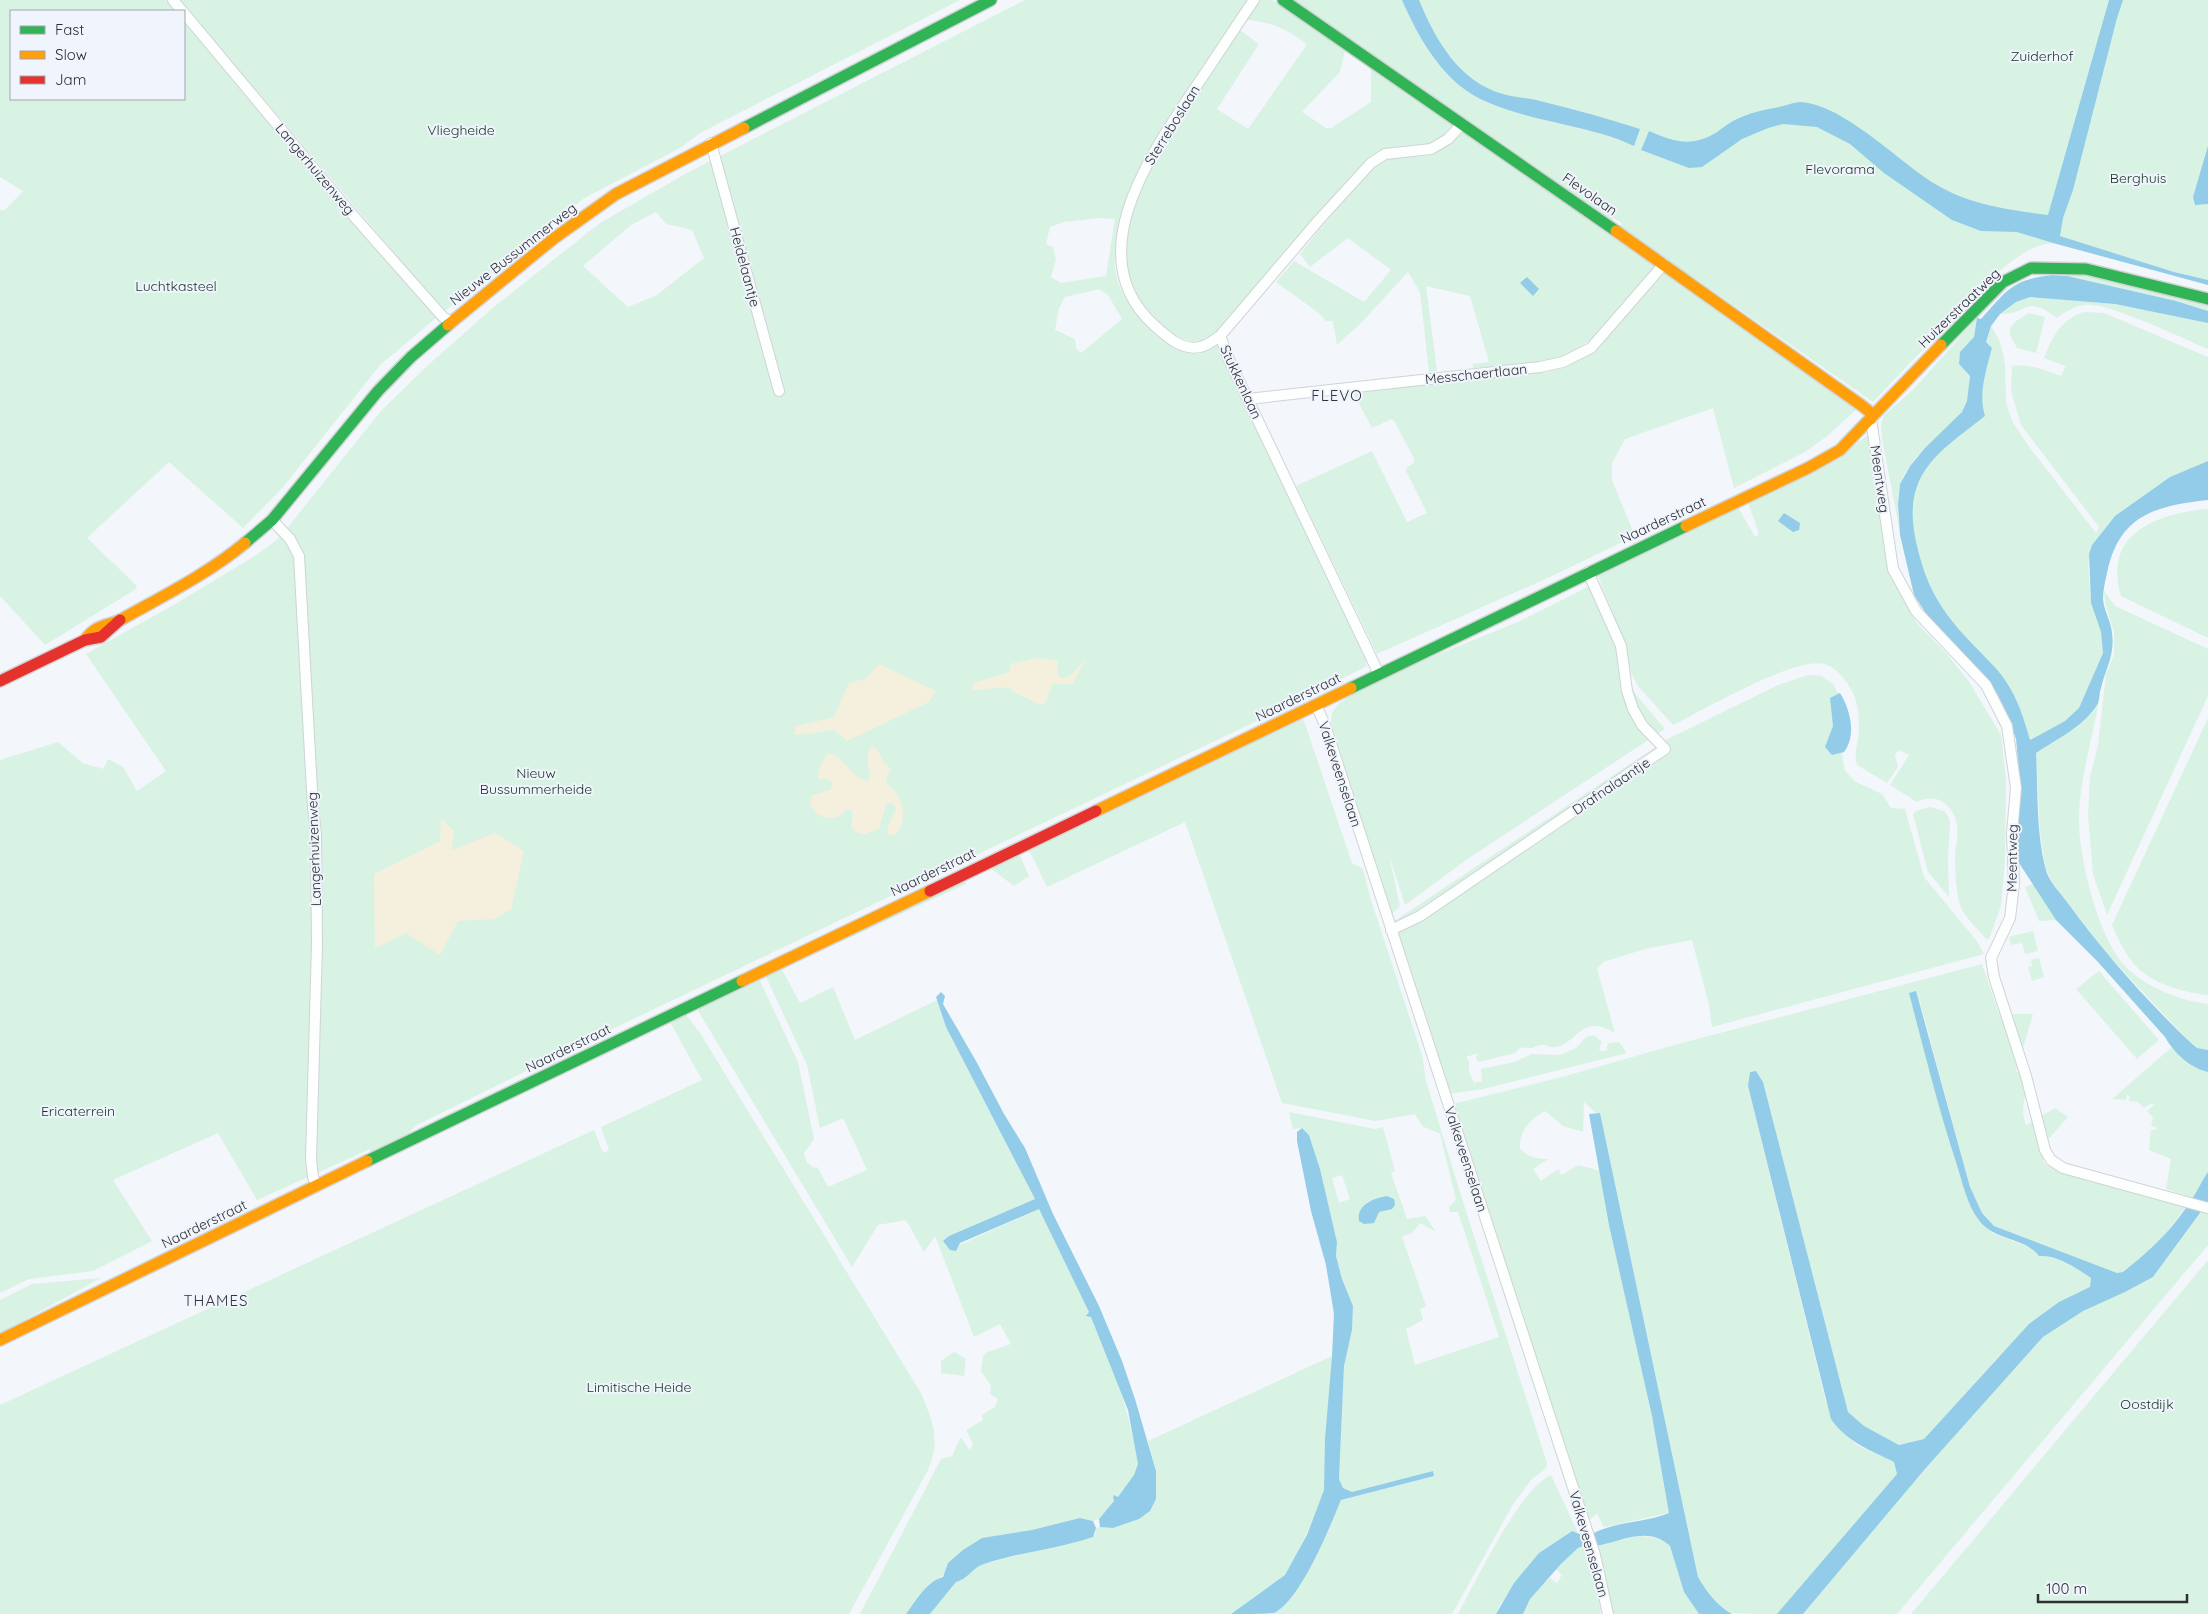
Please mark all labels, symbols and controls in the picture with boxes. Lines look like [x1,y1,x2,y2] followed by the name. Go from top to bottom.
[10,10,185,100] legend
[55,20,84,39] text: Fast
[55,45,87,64] text: Slow
[2010,47,2074,65] park label: Zuiderhof
[55,70,86,89] text: Jam
[1140,82,1204,168] street label: Sterreboslaan
[271,119,359,219] street label: Langerhuizenweg
[427,121,495,139] park label: Vliegheide
[1805,160,1875,178] park label: Flevorama
[1559,169,1621,219] street label: Flevolaan
[2110,169,2166,187] park label: Berghuis
[446,199,580,309] street label: Nieuwe Bussummerweg
[726,225,764,309] street label: Heidelaantje
[1914,264,2004,352] street label: Huizerstraatweg
[135,277,217,295] park label: Luchtkasteel
[1216,342,1266,422] street label: Stukkenlaan
[1424,360,1528,388] street label: Messchaertlaan
[1311,386,1363,405] district label: FLEVO
[1866,444,1894,514] street label: Meentweg
[1617,492,1709,548] street label: Naarderstraat
[1252,669,1344,725] street label: Naarderstraat
[1314,719,1366,829] street label: Valkeveenselaan
[1569,753,1654,819] street label: Drafnalaantje
[480,764,592,798] park label: Nieuw Bussummerheide
[303,792,325,906] street label: Langerhuizenweg
[2002,824,2022,892] street label: Meentweg
[887,844,979,900] street label: Naarderstraat
[522,1020,614,1076] street label: Naarderstraat
[41,1102,115,1120] park label: Ericaterrein
[1440,1104,1492,1214] street label: Valkeveenselaan
[158,1196,250,1252] street label: Naarderstraat
[184,1291,248,1310] district label: THAMES
[587,1378,691,1396] park label: Limitische Heide
[2120,1395,2174,1413] park label: Oostdijk
[1565,1489,1613,1599] street label: Valkeveenselaan
[2038,1572,2187,1604] scale bar
[2046,1579,2087,1598] text: 100 m

